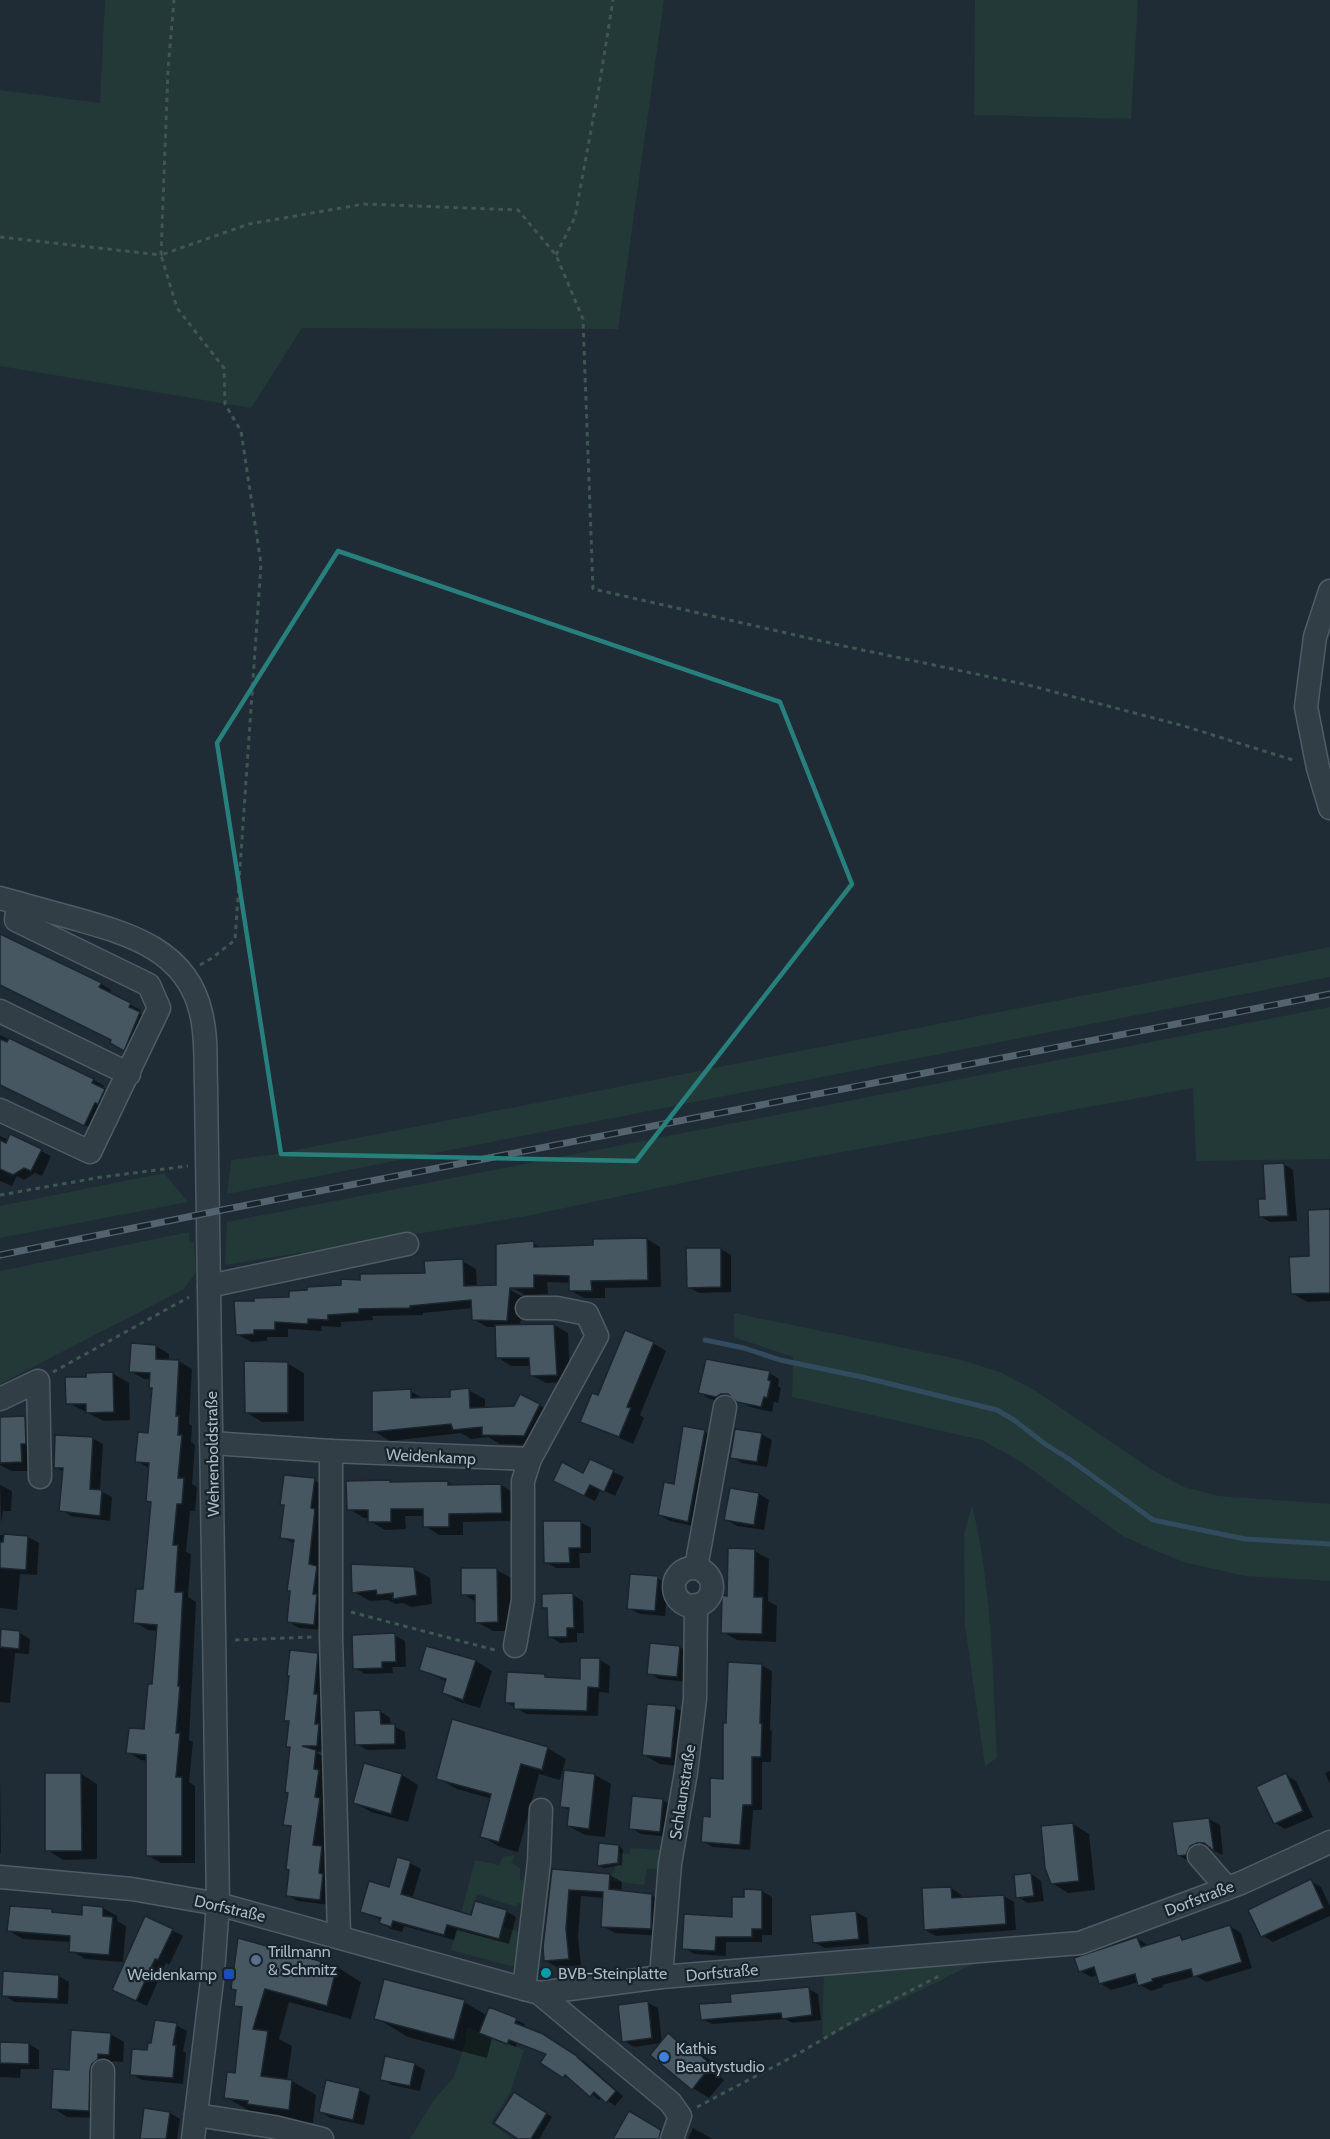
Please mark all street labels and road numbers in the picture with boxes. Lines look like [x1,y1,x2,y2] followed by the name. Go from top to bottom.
[202,1391,223,1517] street label: Wehrenboldstraße
[386,1445,476,1468] street label: Weidenkamp
[666,1743,699,1841] street label: Schlaunstraße
[1162,1877,1237,1920] street label: Dorfstraße
[192,1891,267,1926] street label: Dorfstraße
[685,1960,759,1985] street label: Dorfstraße

